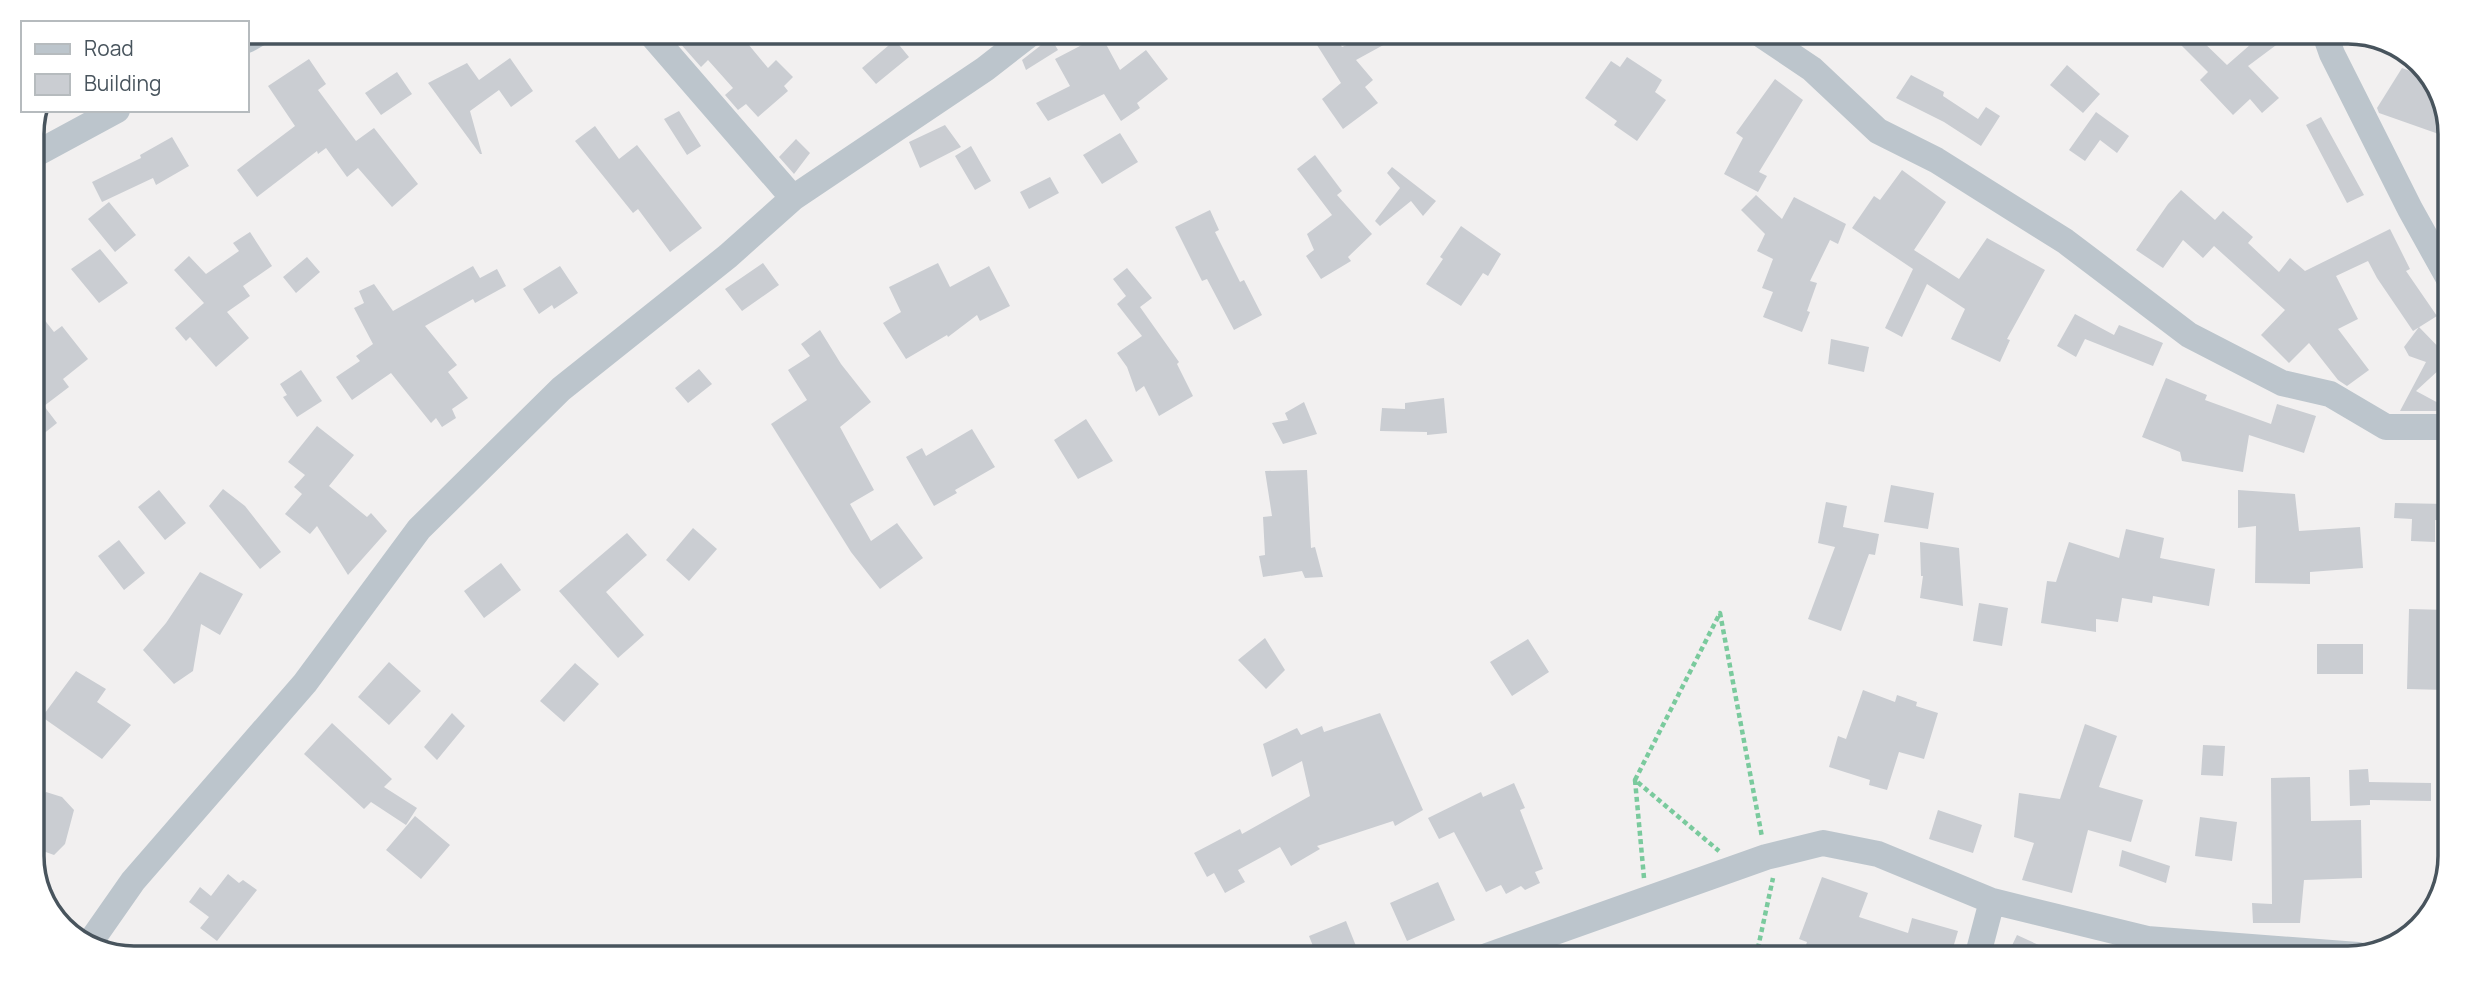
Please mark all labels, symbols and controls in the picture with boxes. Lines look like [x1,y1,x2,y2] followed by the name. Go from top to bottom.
[21,21,248,112] legend
[84,34,134,62] text: Road
[84,69,161,97] text: Building

